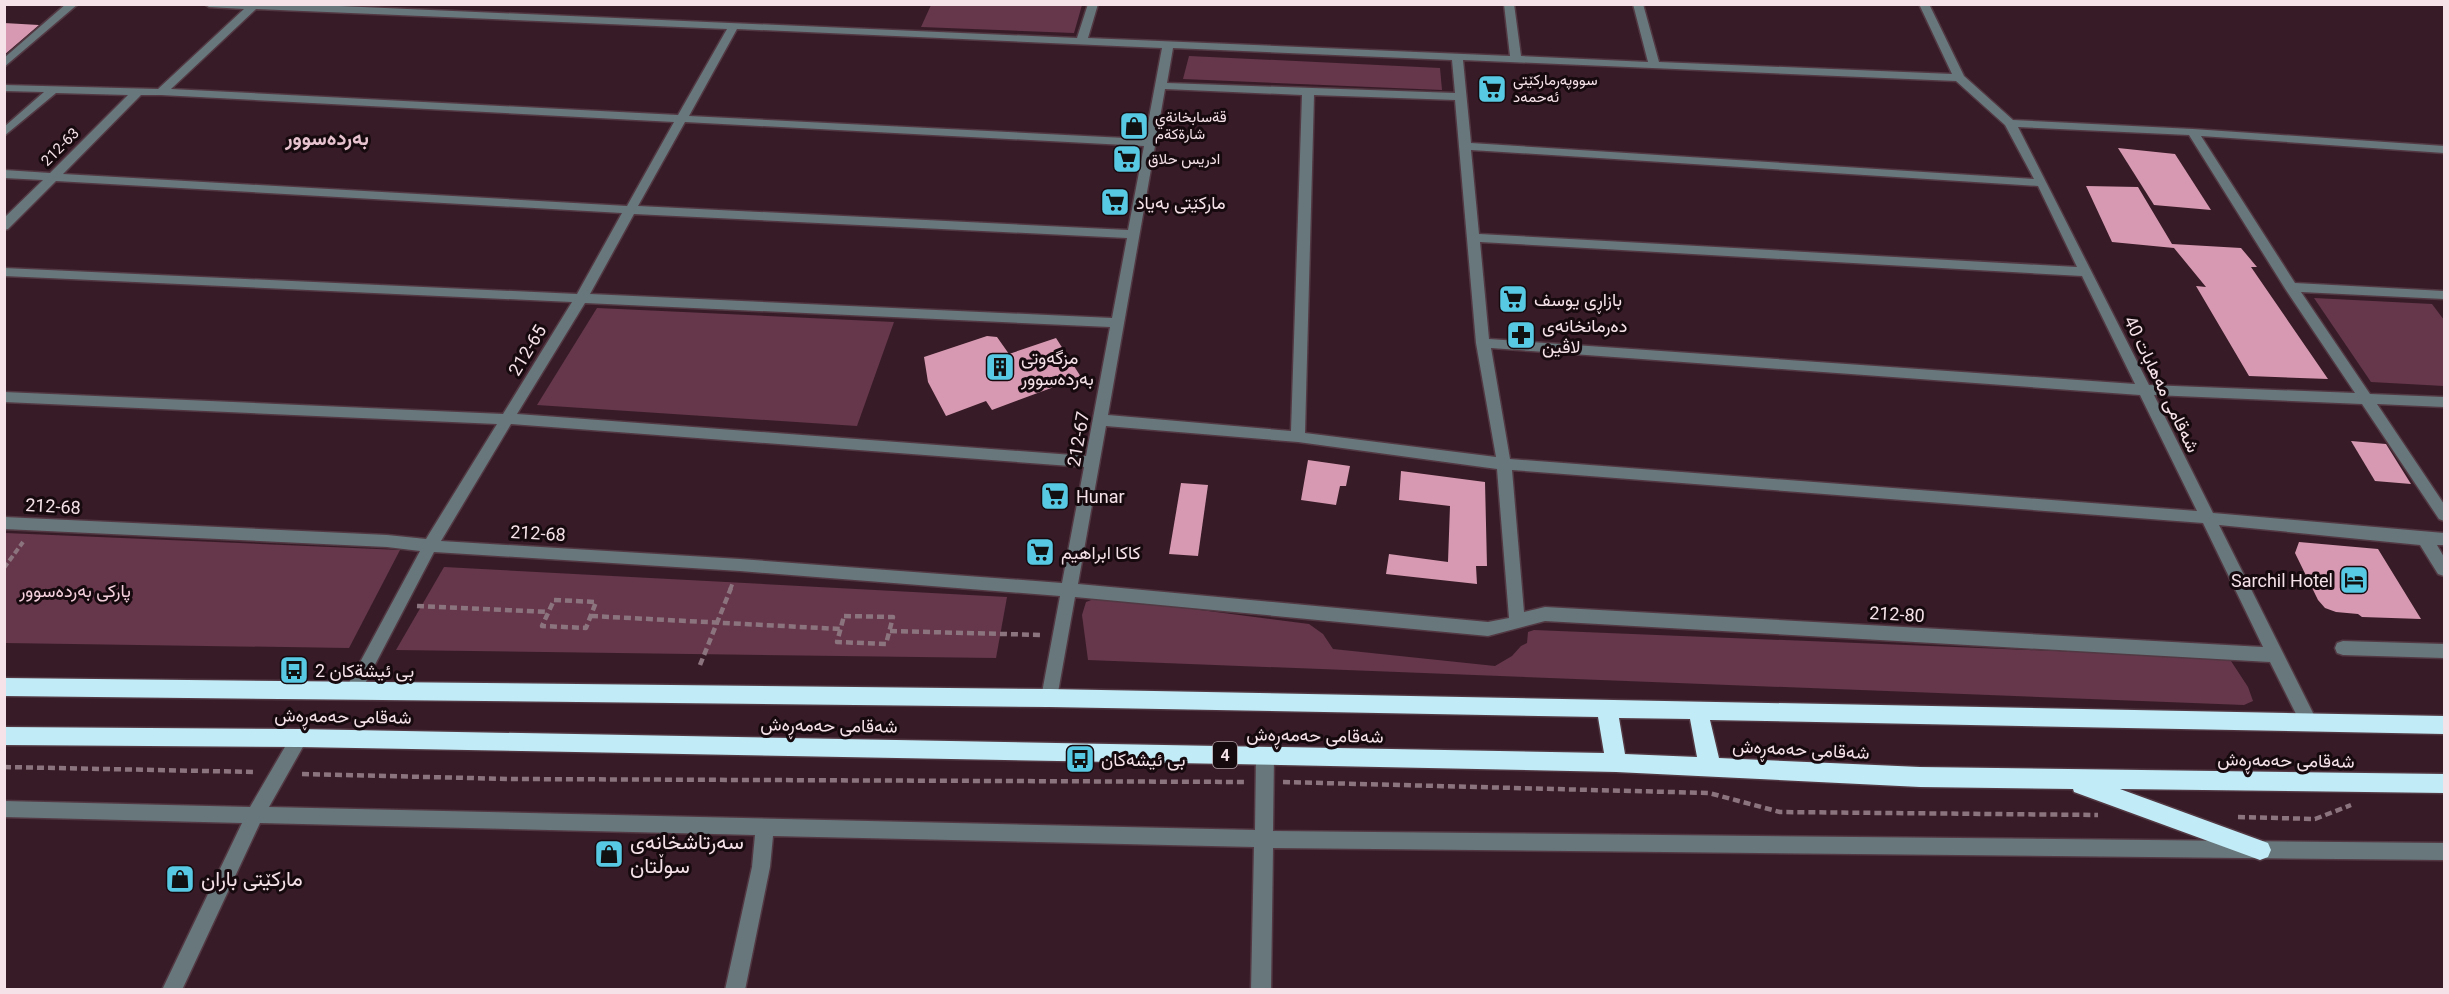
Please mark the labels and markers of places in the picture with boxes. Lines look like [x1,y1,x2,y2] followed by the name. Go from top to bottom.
[1513,71,1598,106] place label: سووپەرمارکێتی ئەحمەد
[1476,73,1508,105] supermarket icon: سووپەرمارکێتی ئەحمەد
[1155,108,1227,144] place label: قةسابخانةي شارةكةم
[1118,110,1150,142] shop icon: قةسابخانةي شارةكةم
[1111,143,1143,175] supermarket icon: ادريس حلاق
[1148,150,1220,169] place label: ادريس حلاق
[1099,186,1131,218] supermarket icon: مارکێتی بەیاد
[1136,192,1226,214] place label: مارکێتی بەیاد
[1497,283,1529,315] supermarket icon: بازاڕی یوسف
[1534,289,1622,314] place label: بازاڕی یوسف
[1542,315,1627,358] place label: دەرمانخانەی لاڤین
[1505,319,1537,351] pharmacy icon: دەرمانخانەی لاڤین
[1020,347,1094,390] place label: مزگەوتی بەردەسوور
[984,351,1016,383] building icon: مزگەوتی بەردەسوور
[1039,480,1071,512] supermarket icon: Hunar
[1076,486,1125,507] place label: Hunar
[1024,536,1056,568] supermarket icon: کاکا ابراهيم
[1061,542,1141,565] place label: کاکا ابراهيم
[2338,564,2370,596] hotel icon: Sarchil Hotel
[2231,570,2333,591] place label: Sarchil Hotel
[278,654,310,686] bus stop icon: بی ئيشةكان 2
[315,660,414,682] place label: بی ئيشةكان 2
[1064,743,1096,775] bus stop icon: بی ئیشەکان
[1101,749,1186,771] place label: بی ئیشەکان
[630,830,744,879] place label: سەرتاشخانەی سوڵتان
[593,838,625,870] shop icon: سەرتاشخانەی سوڵتان
[164,863,196,895] shop icon: ماركێتی باران
[201,867,303,892] place label: ماركێتی باران

